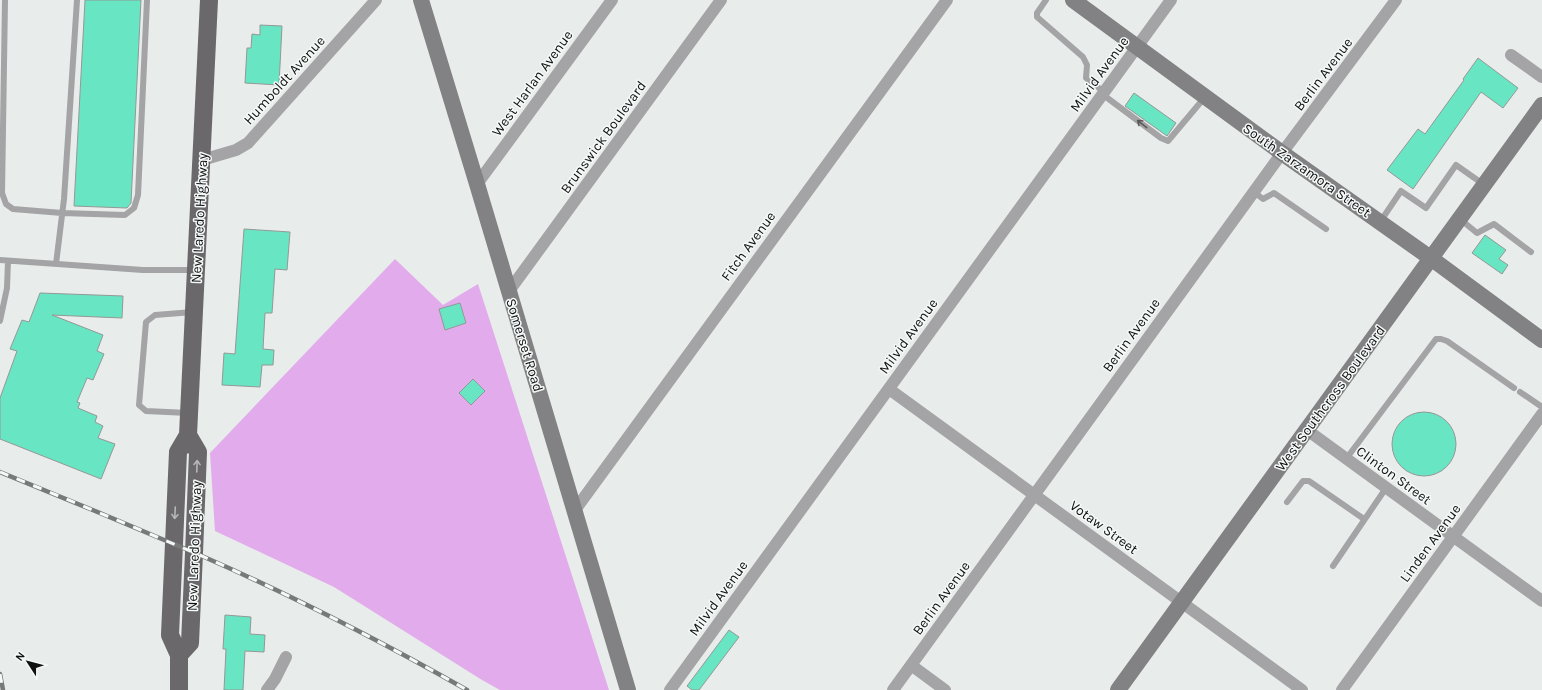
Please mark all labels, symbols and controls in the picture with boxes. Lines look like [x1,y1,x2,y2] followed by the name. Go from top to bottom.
[488,27,577,140] street label: West Harlan Avenue
[240,32,329,128] street label: Humboldt Avenue
[1066,33,1132,115] street label: Milvid Avenue
[1290,34,1356,114] street label: Berlin Avenue
[557,78,650,197] street label: Brunswick Boulevard
[1137,120,1148,128] one-way arrow
[1239,120,1374,221] street label: South Zarzamora Street
[188,152,211,284] street label: New Laredo Highway
[717,208,779,284] street label: Fitch Avenue
[875,295,941,377] street label: Milvid Avenue
[1099,295,1164,375] street label: Berlin Avenue
[502,296,547,394] street label: Somerset Road
[1272,322,1389,474] street label: West Southcross Boulevard
[1353,443,1434,508] street label: Clinton Street
[194,460,201,473] one-way arrow
[184,480,205,611] street label: New Laredo Highway
[1066,497,1141,558] street label: Votaw Street
[1396,501,1464,586] street label: Linden Avenue
[171,506,178,519] one-way arrow
[685,557,751,639] street label: Milvid Avenue
[909,558,974,638] street label: Berlin Avenue
[8,642,48,682] north arrow
[13,649,28,663] text: N

